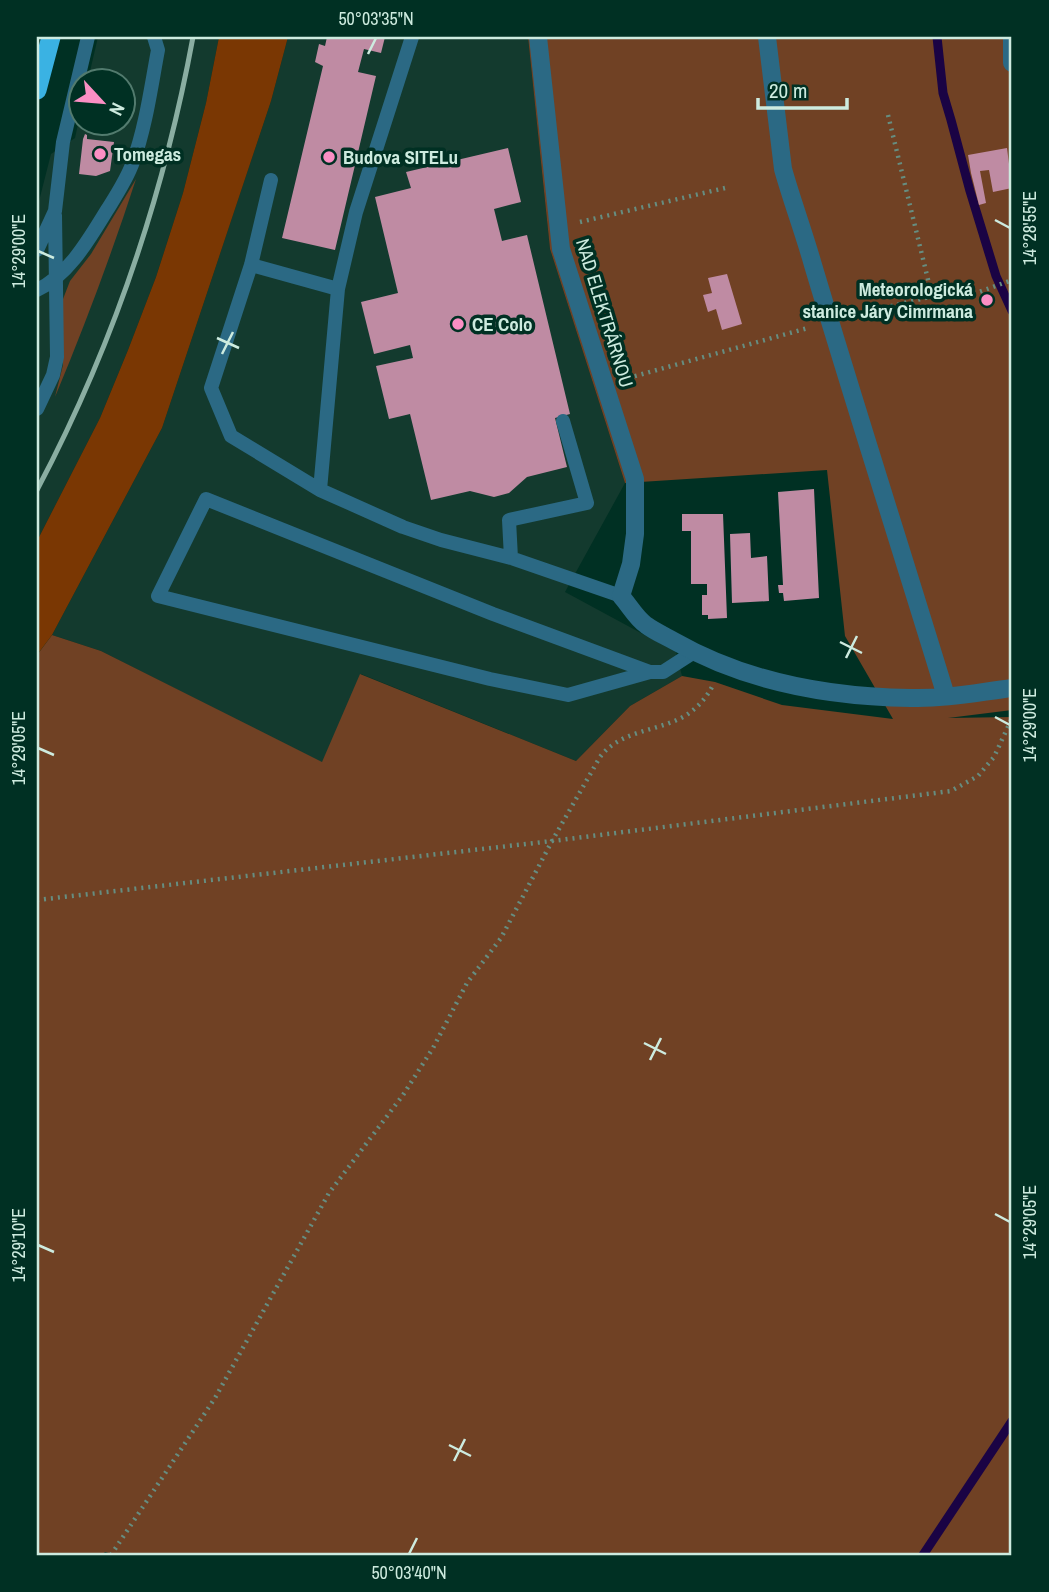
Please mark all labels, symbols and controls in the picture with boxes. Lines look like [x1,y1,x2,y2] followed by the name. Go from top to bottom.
[338,6,414,31] text: 50°03'35"N
[66,66,136,136] north arrow
[758,66,848,110] scale bar
[769,76,807,105] text: 20 m
[103,99,131,120] text: N
[114,141,181,167] place label: Tomegas
[343,144,458,170] place label: Budova SITELu
[92,146,108,162] marker: Tomegas
[321,149,337,165] marker: Budova SITELu
[1017,191,1042,265] text: 14°28'55"E
[6,214,31,288] text: 14°29'00"E
[570,236,640,390] street label: NAD ELEKTRÁRNOU
[802,276,973,324] place label: Meteorologická stanice Járy Cimrmana
[979,292,995,308] marker: Meteorologická stanice Járy Cimrmana
[472,311,533,337] place label: CE Colo
[450,316,466,332] marker: CE Colo
[1017,688,1042,762] text: 14°29'00"E
[6,711,31,785] text: 14°29'05"E
[1017,1185,1042,1259] text: 14°29'05"E
[6,1208,31,1282] text: 14°29'10"E
[371,1560,447,1585] text: 50°03'40"N

